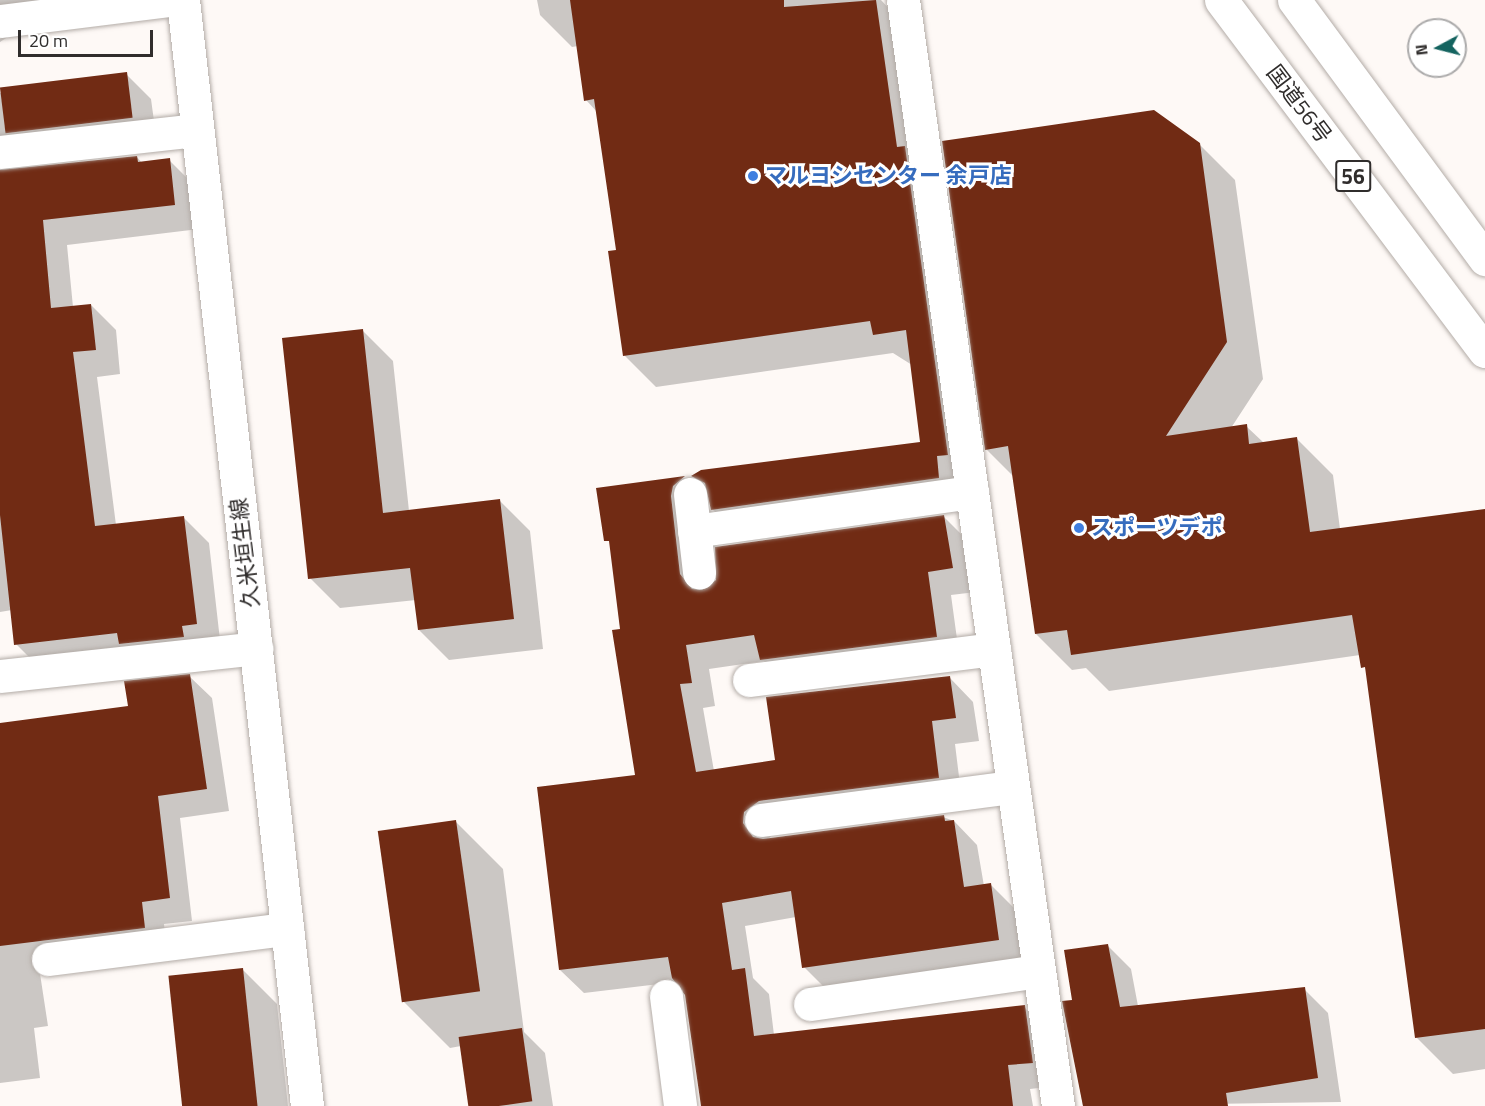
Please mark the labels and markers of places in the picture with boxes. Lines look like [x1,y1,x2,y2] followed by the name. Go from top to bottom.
[765,163,1012,189] place label: マルヨシセンター 余戸店
[746,169,760,183] marker: マルヨシセンター 余戸店
[1091,515,1223,541] place label: スポーツデポ
[1072,521,1086,535] marker: スポーツデポ

